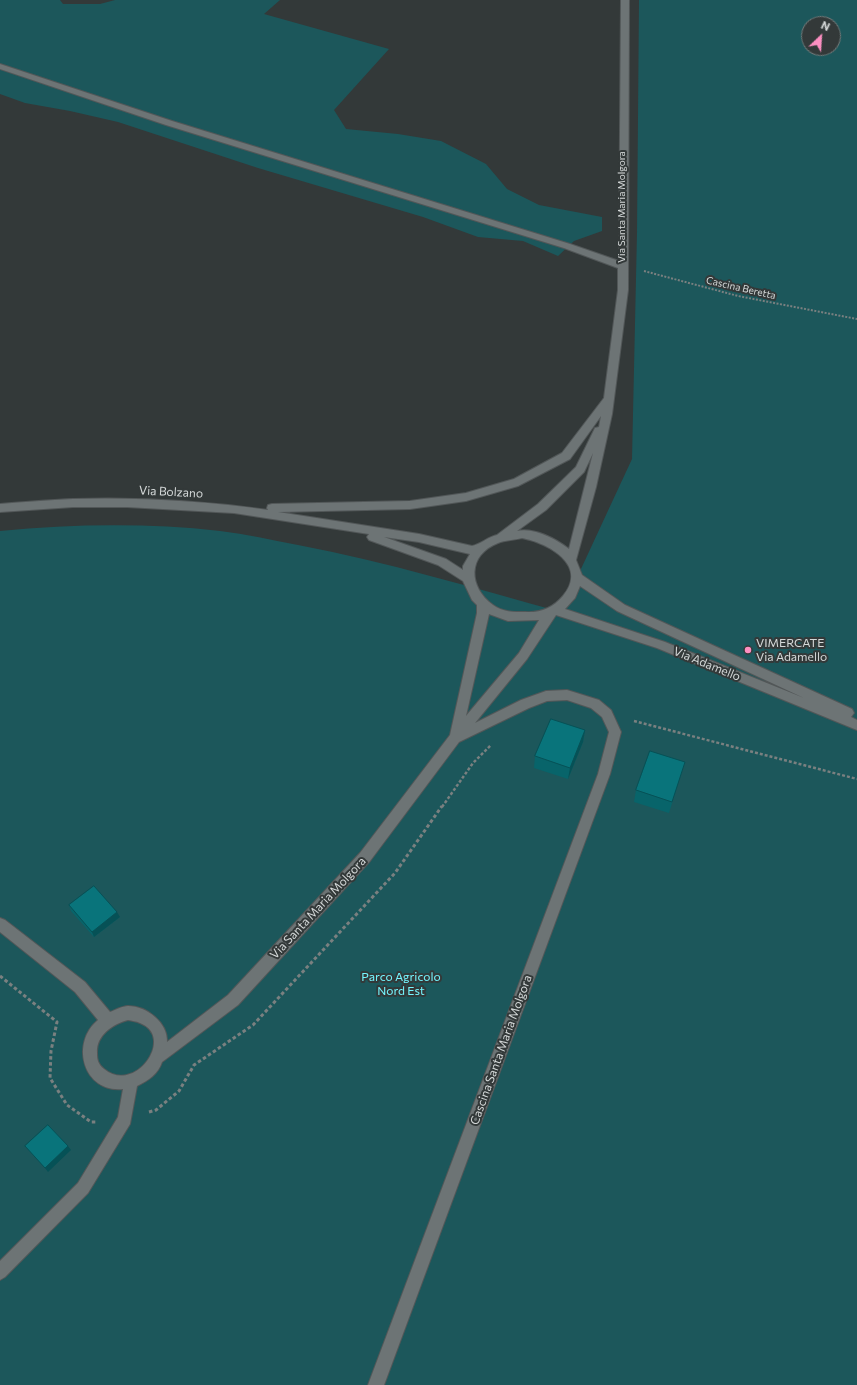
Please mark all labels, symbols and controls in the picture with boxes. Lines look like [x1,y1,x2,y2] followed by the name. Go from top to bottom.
[801,16,841,56] north arrow
[819,18,832,33] text: N
[616,151,628,263] street label: Via Santa Maria Molgora
[705,274,777,302] street label: Cascina Beretta
[139,483,203,501] street label: Via Bolzano
[756,636,827,664] place label: VIMERCATE Via Adamello
[671,644,743,684] street label: Via Adamello
[743,645,753,655] marker: VIMERCATE Via Adamello
[267,854,369,962] street label: Via Santa Maria Molgora
[361,970,441,998] park label: Parco Agricolo Nord Est
[467,973,535,1127] street label: Cascina Santa Maria Molgora

